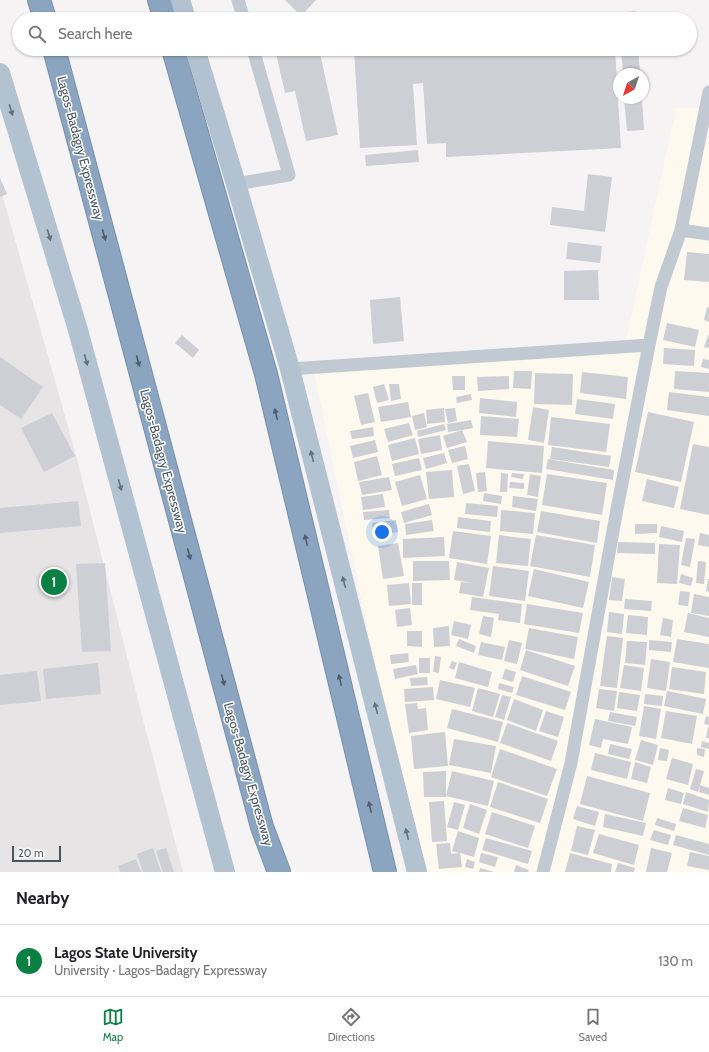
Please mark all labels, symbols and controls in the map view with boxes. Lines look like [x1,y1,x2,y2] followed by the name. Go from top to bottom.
[12,12,697,56] search box
[26,23,48,45] icon: search
[58,25,133,43] text: Search here
[613,68,649,104] north arrow
[54,74,108,222] street label: Lagos-Badagry Expressway
[8,105,14,117] one-way arrow
[46,229,52,241] one-way arrow
[102,229,108,242] one-way arrow
[83,353,89,366] one-way arrow
[135,355,141,367] one-way arrow
[137,387,191,535] street label: Lagos-Badagry Expressway
[273,408,279,420] one-way arrow
[309,450,315,462] one-way arrow
[117,479,123,491] one-way arrow
[372,522,392,542] your location
[303,534,309,546] one-way arrow
[186,549,192,561] one-way arrow
[41,567,67,597] pin: 1
[341,576,347,588] one-way arrow
[220,674,226,686] one-way arrow
[336,674,342,687] one-way arrow
[221,700,277,848] street label: Lagos-Badagry Expressway
[372,702,378,714] one-way arrow
[366,801,372,813] one-way arrow
[404,828,410,840] one-way arrow
[12,844,61,863] scale bar
[18,846,44,860] text: 20 m
[16,888,69,908] text: Nearby
[54,944,198,962] text: Lagos State University
[27,953,31,969] text: 1
[658,953,693,969] text: 130 m
[54,962,267,978] text: University · Lagos-Badagry Expressway
[102,1006,124,1044] tab: Map
[328,1006,375,1044] tab: Directions
[579,1006,607,1044] tab: Saved

